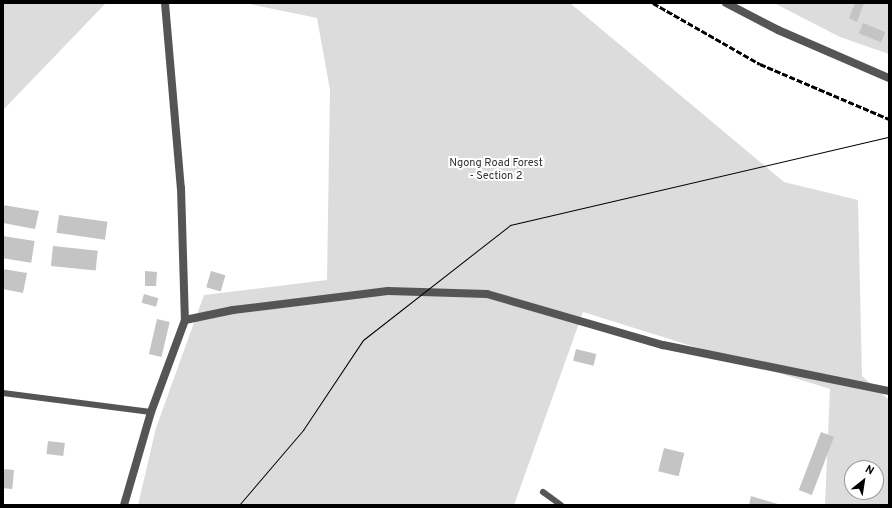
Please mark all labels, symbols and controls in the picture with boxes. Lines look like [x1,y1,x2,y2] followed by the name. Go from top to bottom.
[449,157,543,183] park label: Ngong Road Forest - Section 2
[844,460,884,500] north arrow
[863,462,876,479] text: N

